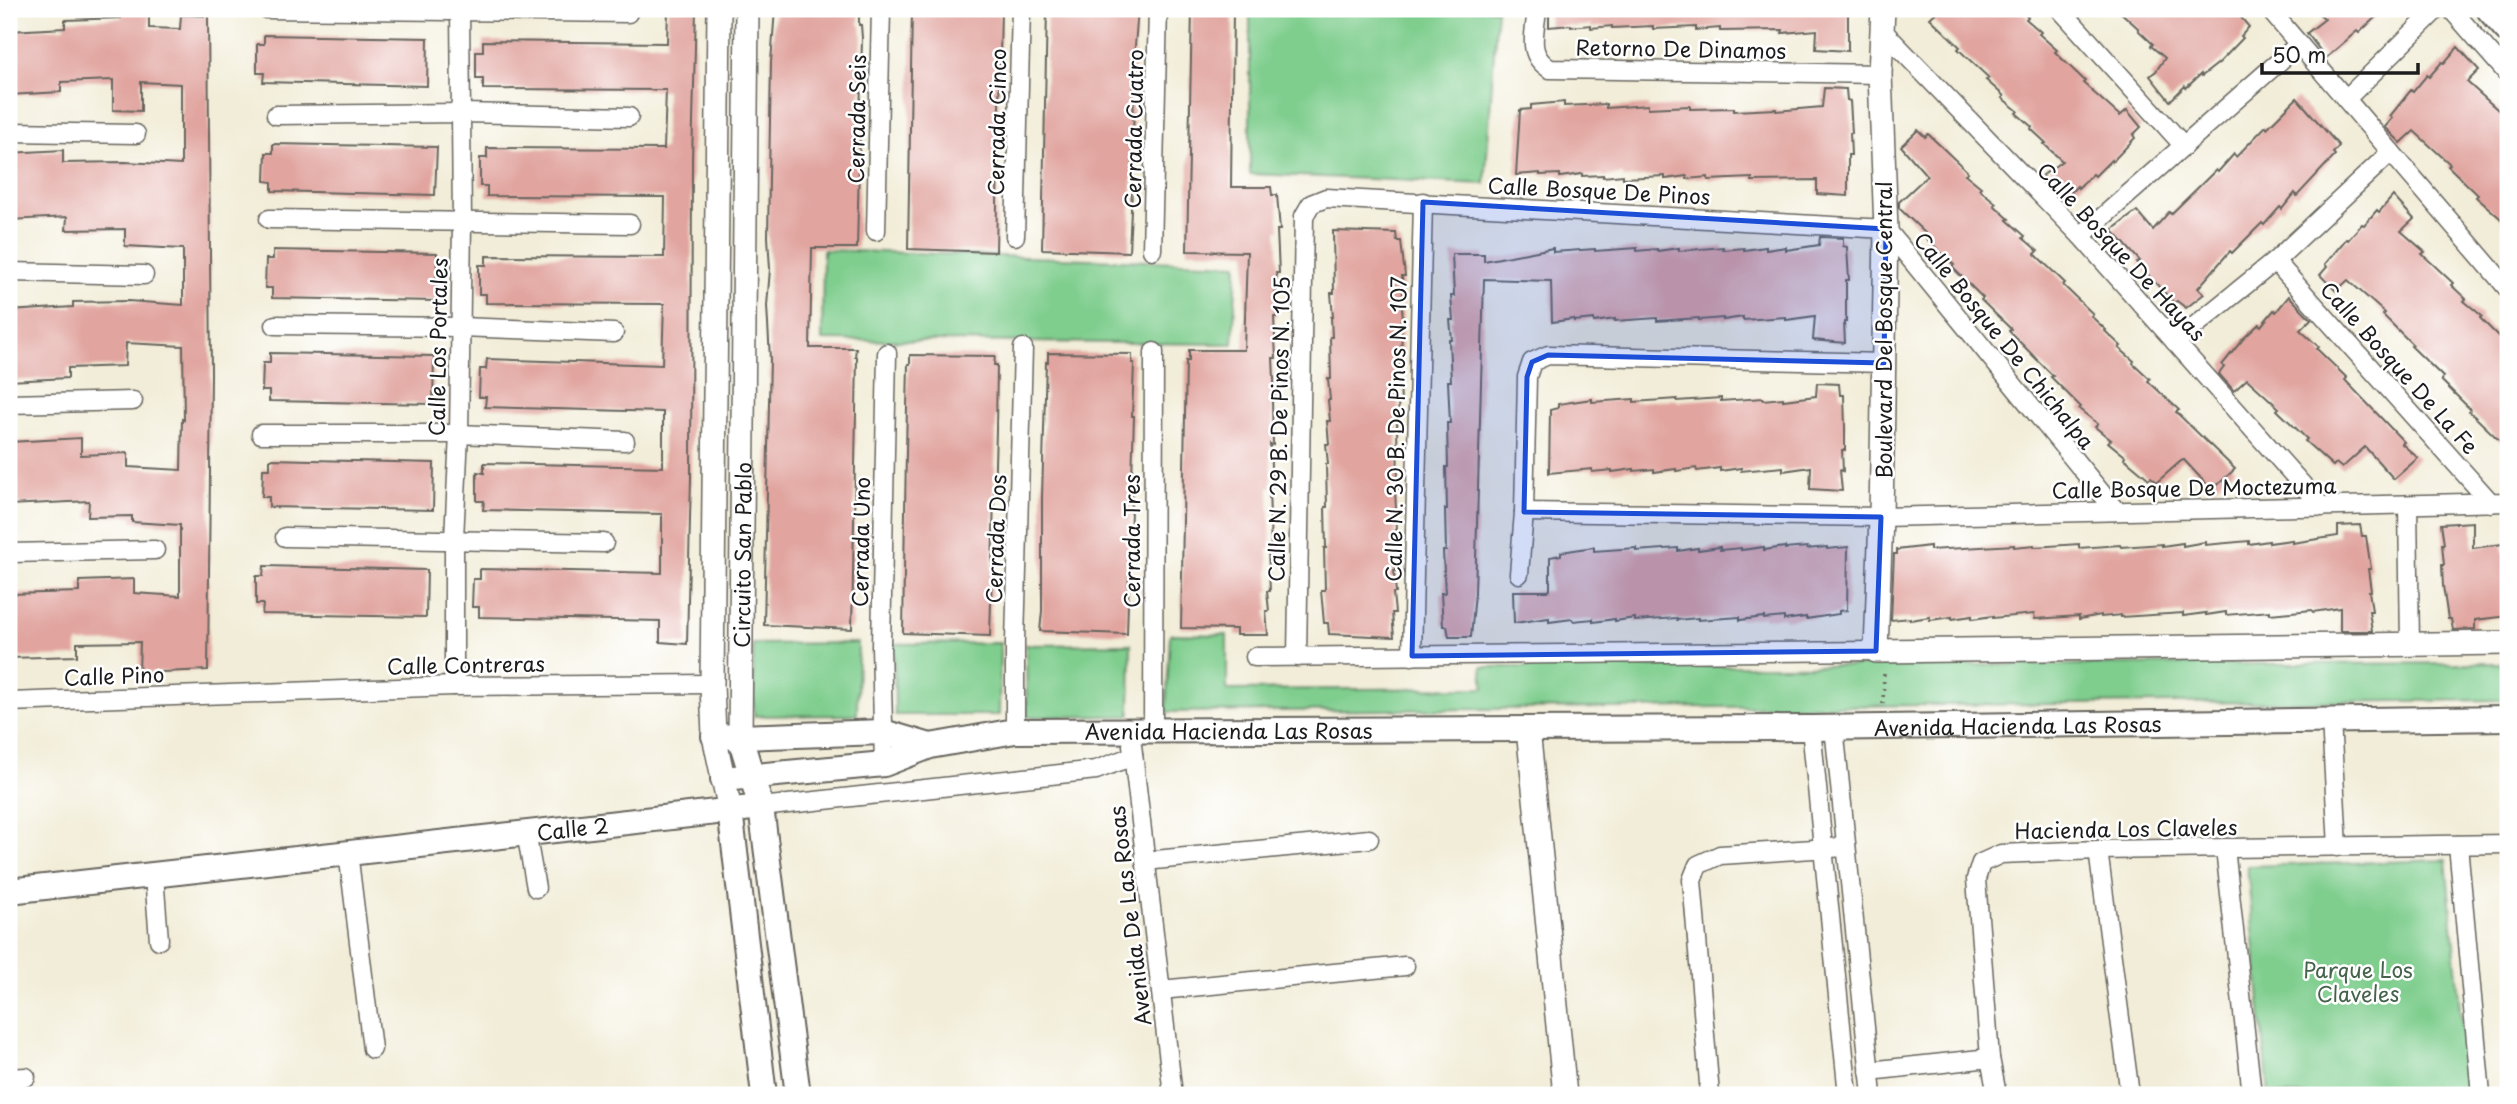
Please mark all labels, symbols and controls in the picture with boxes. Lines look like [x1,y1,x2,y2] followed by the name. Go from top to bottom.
[1575,30,1787,66] street label: Retorno De Dinamos
[2262,32,2417,76] scale bar
[2272,38,2326,70] text: 50 m
[979,48,1013,196] street label: Cerrada Cinco
[1116,49,1150,209] street label: Cerrada Cuatro
[839,54,873,184] street label: Cerrada Seis
[2030,154,2214,348] street label: Calle Bosque De Hayas
[1487,168,1711,212] street label: Calle Bosque De Pinos
[1867,181,1899,479] street label: Boulevard Del Bosque Central
[1907,224,2103,456] street label: Calle Bosque De Chichalpa
[419,258,455,436] street label: Calle Los Portales
[2314,274,2486,460] street label: Calle Bosque De La Fe
[1259,276,1297,582] street label: Calle N. 29 B. De Pinos N. 105
[1376,276,1414,582] street label: Calle N. 30 B. De Pinos N. 107
[725,462,759,648] street label: Circuito San Pablo
[2051,469,2337,505] street label: Calle Bosque De Moctezuma
[977,474,1013,604] street label: Cerrada Dos
[1115,474,1147,608] street label: Cerrada Tres
[843,477,877,607] street label: Cerrada Uno
[387,647,545,681] street label: Calle Contreras
[63,657,165,693] street label: Calle Pino
[1874,707,2162,743] street label: Avenida Hacienda Las Rosas
[1085,714,1372,747] street label: Avenida Hacienda Las Rosas
[1100,804,1158,1028] street label: Avenida De Las Rosas
[535,808,610,848] street label: Calle 2
[2014,810,2238,846] street label: Hacienda Los Claveles
[2303,953,2413,1009] park label: Parque Los Claveles

